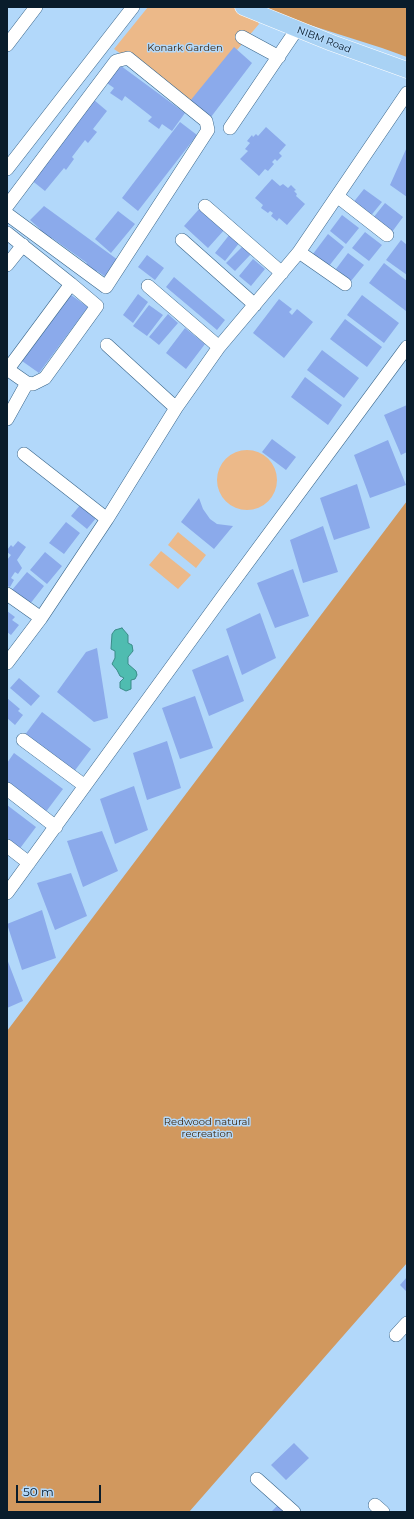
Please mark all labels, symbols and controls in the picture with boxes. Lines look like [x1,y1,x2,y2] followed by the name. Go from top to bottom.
[295,24,353,56] street label: NIBM Road
[147,42,223,54] park label: Konark Garden
[164,1116,250,1140] park label: Redwood natural recreation
[18,1477,103,1503] scale bar
[23,1484,54,1499] text: 50 m

